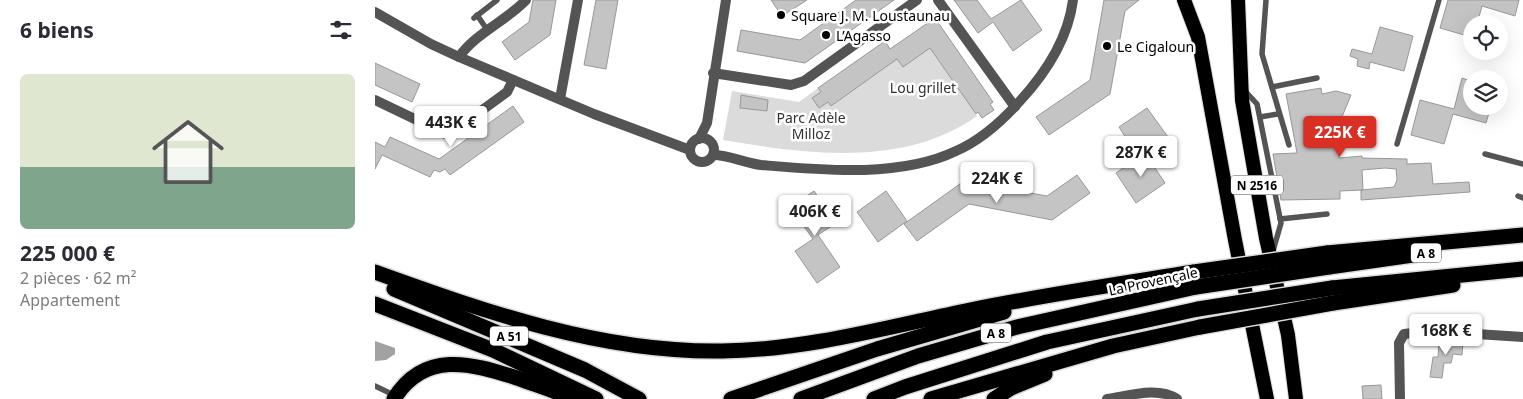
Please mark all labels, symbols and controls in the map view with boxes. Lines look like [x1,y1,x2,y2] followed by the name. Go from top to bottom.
[791,6,950,25] place label: Square J. M. Loustaunau
[775,9,787,21] marker: Square J. M. Loustaunau
[1463,15,1508,115] map controls
[1463,15,1508,60] button: locate
[20,16,94,44] text: 6 biens
[327,16,355,44] icon: filters
[836,26,891,45] place label: L’Agasso
[820,29,832,41] marker: L’Agasso
[1117,37,1194,56] place label: Le Cigaloun
[1101,40,1113,52] marker: Le Cigaloun
[1463,70,1508,115] button: layers
[890,78,956,97] park label: Lou grillet
[410,106,492,148] pin: 443K €
[143,107,233,197] icon: home
[776,108,846,143] park label: Parc Adèle Milloz
[425,111,477,133] text: 443K €
[1299,116,1381,158] pin: 225K €
[1314,121,1366,143] text: 225K €
[1100,136,1182,178] pin: 287K €
[1115,141,1167,163] text: 287K €
[956,162,1038,204] pin: 224K €
[971,167,1023,189] text: 224K €
[1231,176,1283,194] road number: N 2516
[774,194,856,237] pin: 406K €
[789,200,841,222] text: 406K €
[20,239,115,267] text: 225 000 €
[1411,244,1441,262] road number: A 8
[1107,262,1199,300] street label: La Provençale
[20,267,136,289] text: 2 pièces · 62 m²
[20,289,120,311] text: Appartement
[1405,314,1487,356] pin: 168K €
[1420,319,1472,341] text: 168K €
[981,323,1011,342] road number: A 8
[490,326,528,346] road number: A 51

